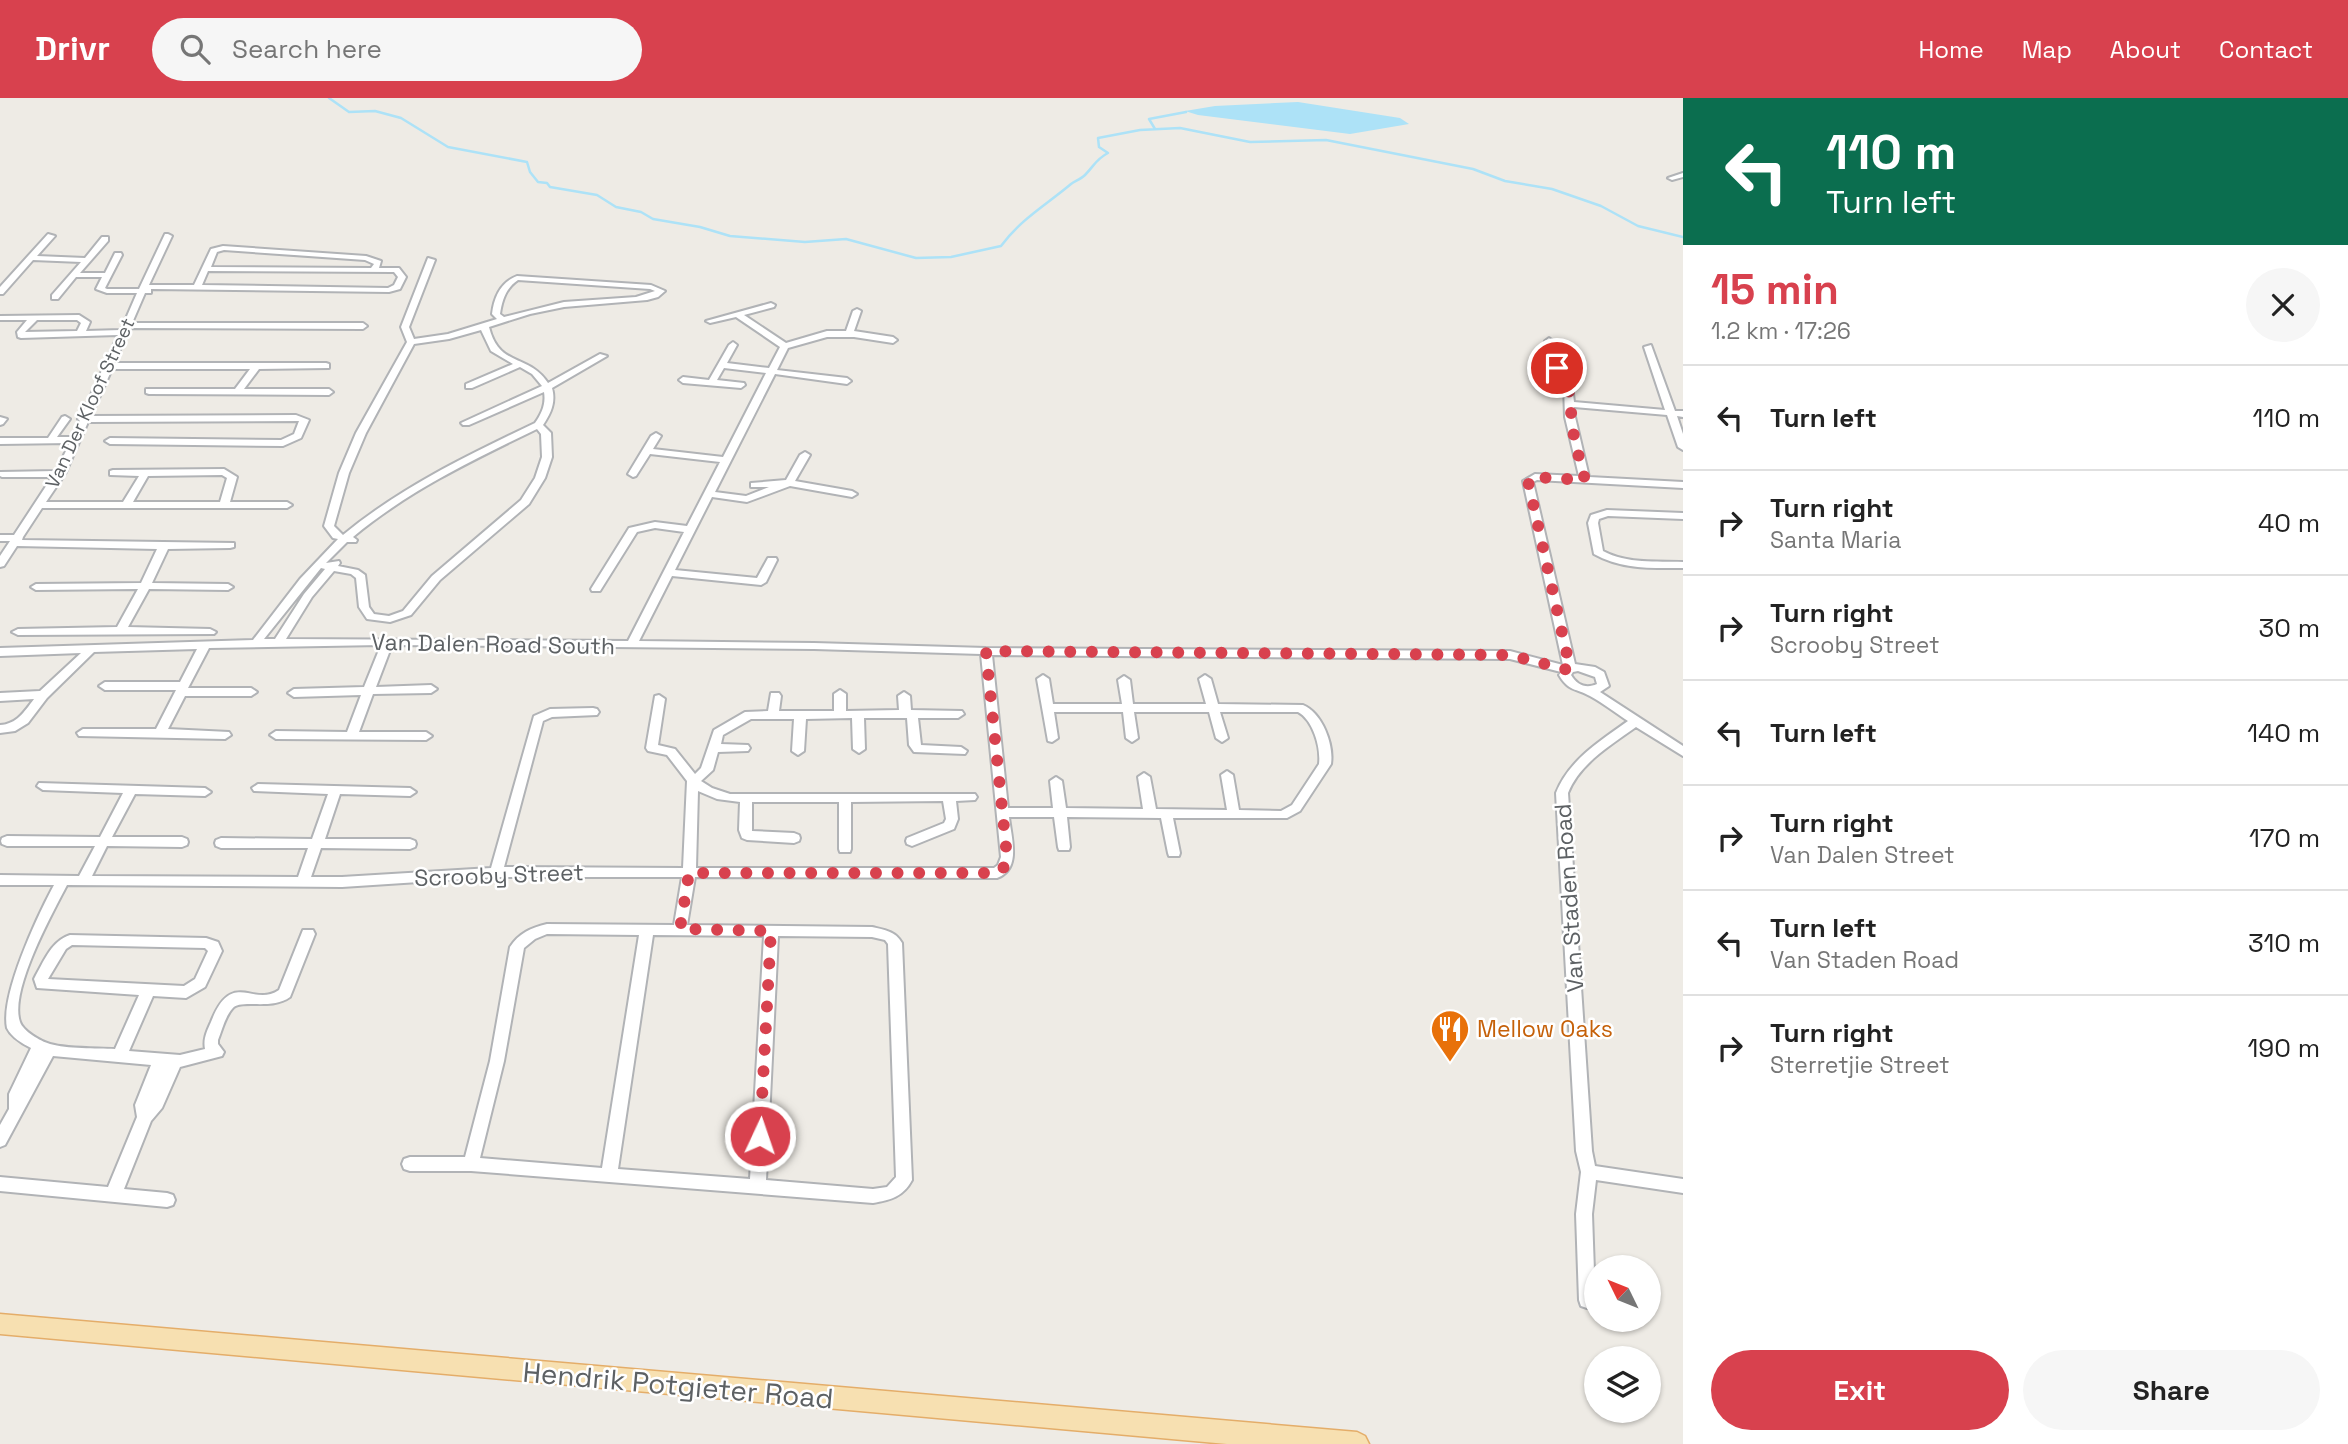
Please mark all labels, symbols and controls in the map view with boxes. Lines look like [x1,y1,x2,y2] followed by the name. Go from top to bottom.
[152,18,642,81] search box
[35,28,110,70] text: Drivr
[176,30,214,68] icon: search
[232,32,382,66] text: Search here
[1918,34,1984,65] text: Home
[2022,34,2072,65] text: Map
[2110,34,2181,65] text: About
[2219,34,2313,65] text: Contact
[1826,121,1956,183] text: 110 m
[1711,126,1802,217] icon: left
[1826,182,1956,222] text: Turn left
[1711,263,1839,316] text: 15 min
[2246,268,2320,342] button: close
[40,314,140,492] street label: Van Der Kloof Street
[1711,316,1851,346] text: 1.2 km · 17:26
[1527,338,1587,398] pin
[1538,349,1576,387] icon: arrive
[1711,399,1749,437] icon: left
[1770,401,1877,435] text: Turn left
[2253,401,2320,435] text: 110 m
[1770,491,1894,525] text: Turn right
[1711,504,1749,542] icon: right
[2258,506,2320,540] text: 40 m
[1770,525,1901,555] text: Santa Maria
[1770,596,1894,630] text: Turn right
[1711,609,1749,647] icon: right
[2259,611,2320,645] text: 30 m
[371,627,615,661] street label: Van Dalen Road South
[1770,630,1940,660] text: Scrooby Street
[1711,714,1749,752] icon: left
[1770,716,1877,750] text: Turn left
[2247,716,2320,750] text: 140 m
[1547,803,1591,993] street label: Van Staden Road
[1770,806,1894,840] text: Turn right
[1711,819,1749,857] icon: right
[2249,821,2320,855] text: 170 m
[1770,840,1955,870] text: Van Dalen Street
[414,857,584,893] street label: Scrooby Street
[1770,911,1877,945] text: Turn left
[1711,924,1749,962] icon: left
[2248,926,2320,960] text: 310 m
[1770,945,1959,975] text: Van Staden Road
[1429,1008,1471,1063] restaurant icon: Mellow Oaks
[1477,1014,1613,1044] place label: Mellow Oaks
[1770,1016,1894,1050] text: Turn right
[1711,1029,1749,1067] icon: right
[2248,1031,2320,1065] text: 190 m
[1770,1050,1950,1080] text: Sterretjie Street
[723,1099,797,1173] position arrow
[1584,1255,1661,1332] north arrow
[1584,1255,1661,1423] map controls
[1584,1346,1661,1423] button: layers
[1711,1350,2009,1430] button: Exit
[2023,1350,2320,1430] button: Share
[521,1353,835,1417] street label: Hendrik Potgieter Road

